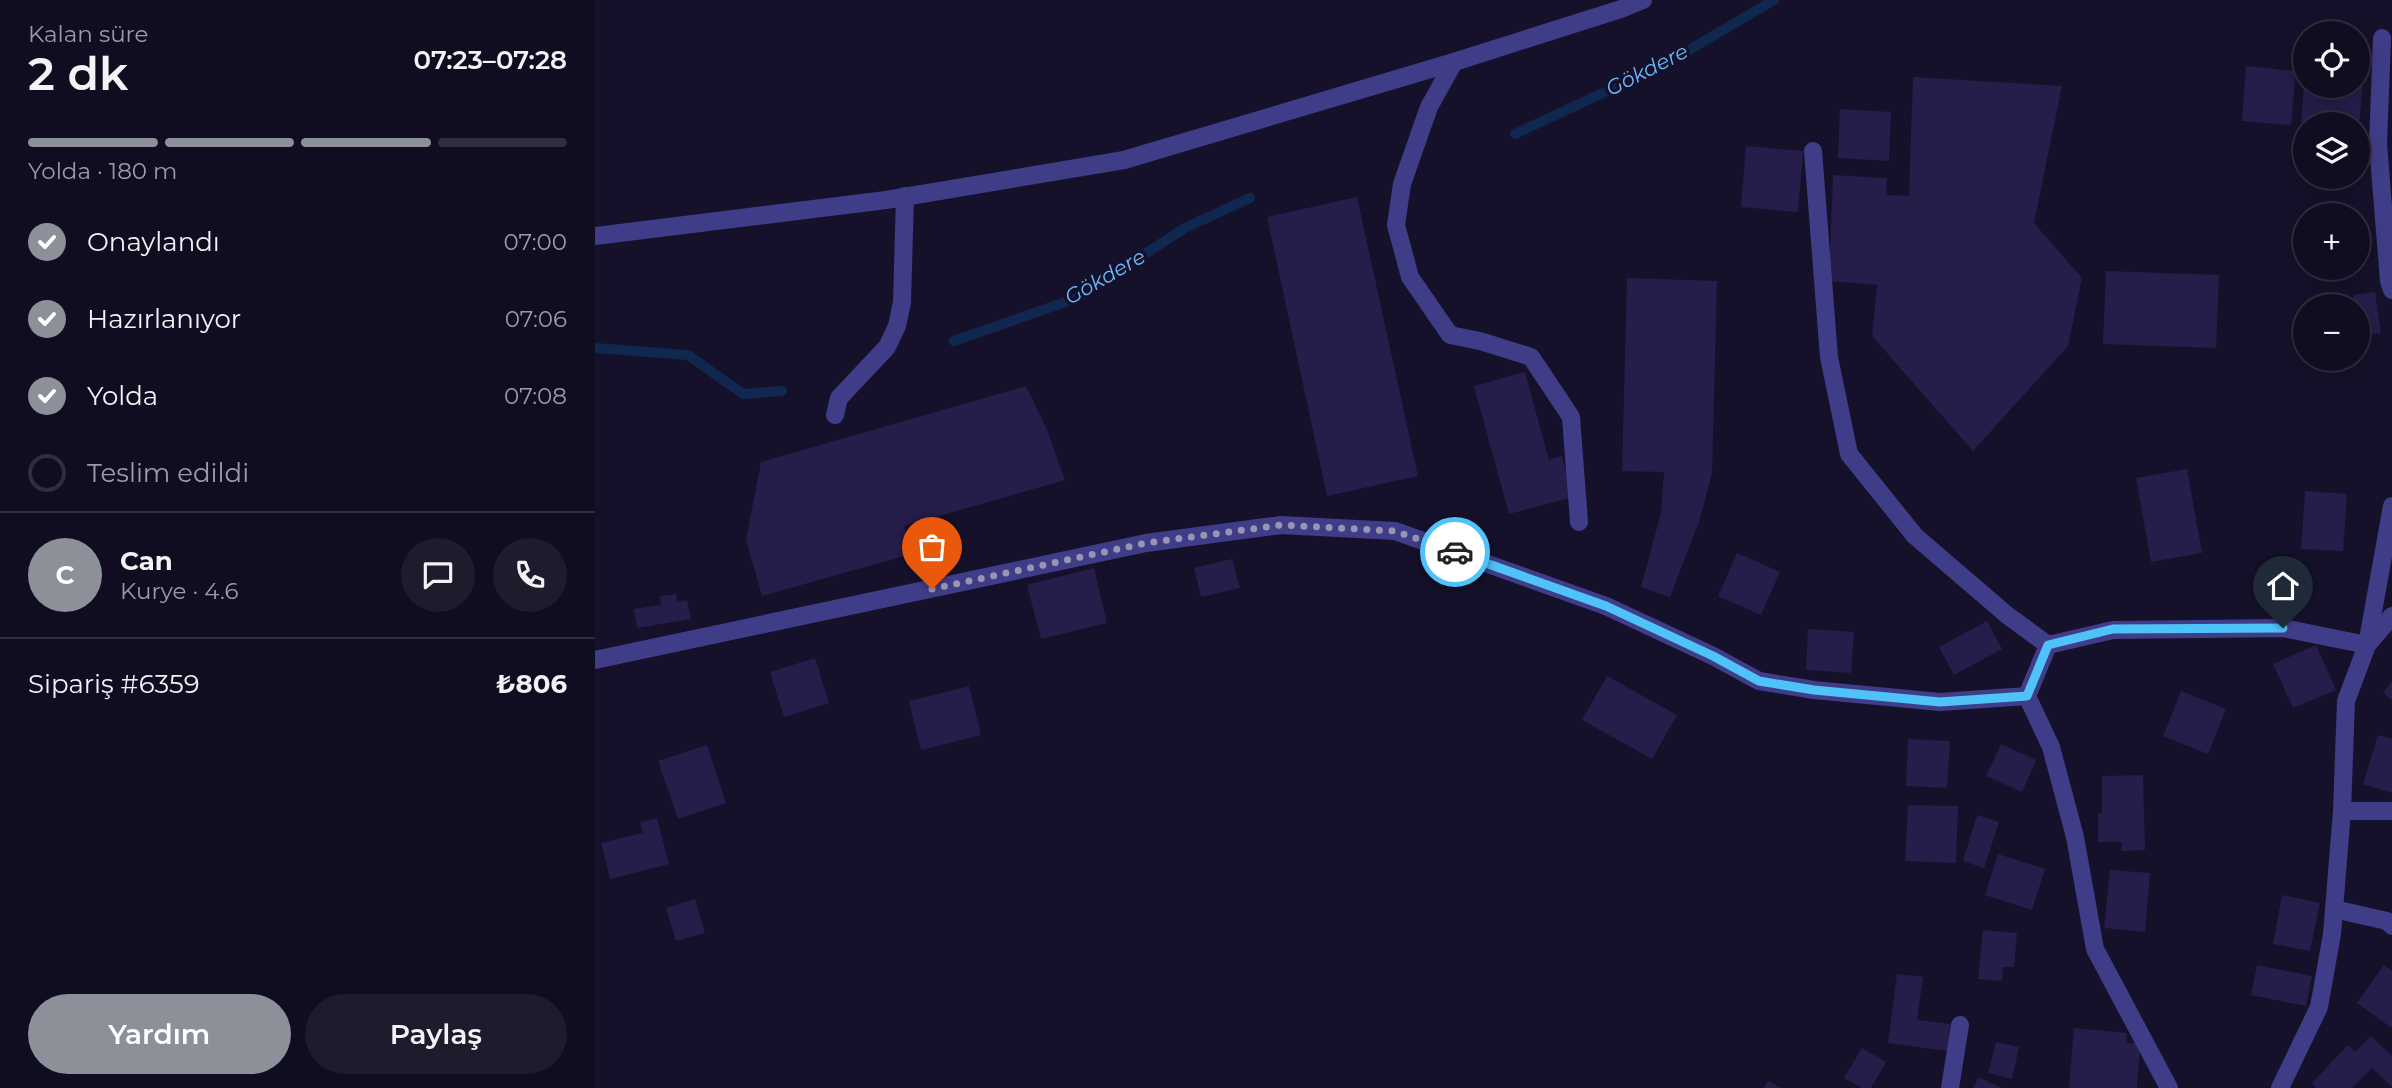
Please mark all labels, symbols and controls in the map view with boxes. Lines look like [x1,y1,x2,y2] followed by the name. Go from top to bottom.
[28,20,148,48] text: Kalan süre
[2293,21,2370,371] map controls
[2293,21,2370,98] button: locate
[1601,38,1692,101] water label: Gökdere
[414,44,567,76] text: 07:23–07:28
[28,45,128,102] text: 2 dk
[2293,112,2370,189] button: layers
[28,157,177,185] text: Yolda · 180 m
[2293,203,2370,280] button: +
[28,223,66,261] icon: check
[87,226,220,258] text: Onaylandı
[504,228,567,256] text: 07:00
[1060,243,1150,310] water label: Gökdere
[2293,294,2370,371] button: −
[28,300,66,338] icon: check
[87,303,241,335] text: Hazırlanıyor
[505,305,567,333] text: 07:06
[28,377,66,415] icon: check
[87,380,158,412] text: Yolda
[504,382,567,410] text: 07:08
[87,457,249,489] text: Teslim edildi
[902,517,962,589] pin
[1420,517,1490,587] courier
[913,528,951,566] icon: bag
[1436,533,1474,571] icon: car
[401,538,475,612] button: chat
[493,538,567,612] button: phone
[120,545,173,577] text: Can
[2253,556,2313,628] pin
[56,559,74,591] text: C
[2264,567,2302,605] icon: home
[120,577,239,605] text: Kurye · 4.6
[28,668,199,700] text: Sipariş #6359
[496,668,567,700] text: ₺806
[28,994,291,1074] button: Yardım
[305,994,567,1074] button: Paylaş

